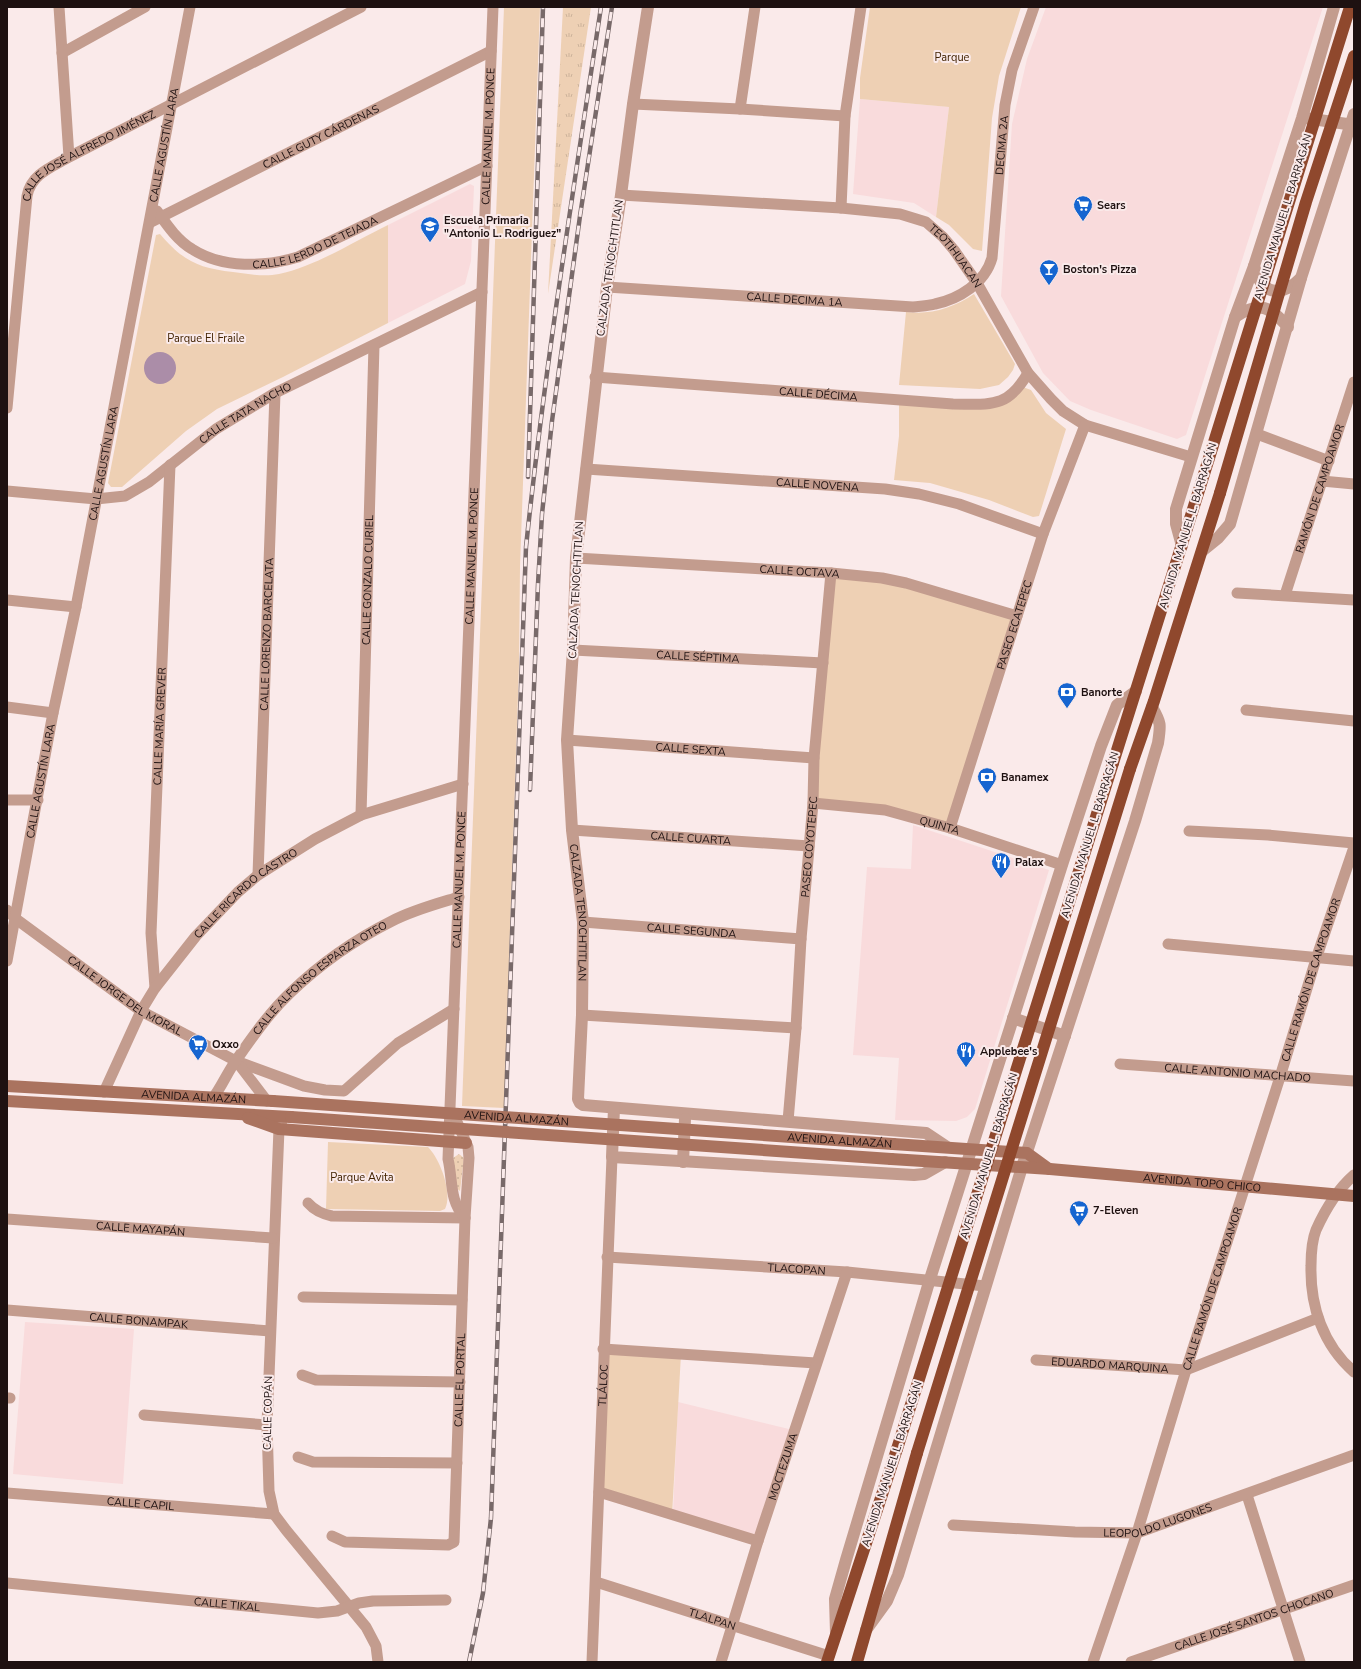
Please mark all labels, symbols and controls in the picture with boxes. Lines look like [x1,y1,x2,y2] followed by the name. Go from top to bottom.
[935,50,970,65] park label: Parque
[478,67,498,205] street label: CALLE MANUEL M. PONCE
[146,86,182,204] street label: CALLE AGUSTÍN LARA
[260,101,382,172] street label: CALLE GUTY CÁRDENAS
[19,106,158,202] street label: CALLE JOSÉ ALFREDO JIMÉNEZ
[992,115,1012,175] street label: DECIMA 2A
[1250,132,1316,302] street label: AVENIDA MANUEL L. BARRAGÁN
[1072,194,1094,222] supermarket icon: Sears
[1097,198,1126,213] place label: Sears
[593,199,627,337] street label: CALZADA TENOCHTITLAN
[252,212,380,272] street label: CALLE LERDO DE TEJADA
[444,213,561,241] place label: Escuela Primaria "Antonio L. Rodriguez"
[419,215,441,243] school or university icon: Escuela Primaria "Antonio L. Rodriguez"
[926,220,986,290] street label: TEOTIHUACAN
[1038,258,1060,286] bar icon: Boston's Pizza
[1063,262,1137,277] place label: Boston's Pizza
[746,289,843,310] street label: CALLE DECIMA 1A
[167,331,245,346] park label: Parque El Fraile
[196,379,294,447] street label: CALLE TATA NACHO
[779,383,858,404] street label: CALLE DÉCIMA
[85,405,122,522] street label: CALLE AGUSTÍN LARA
[1292,422,1348,555] street label: RAMÓN DE CAMPOAMOR
[1155,441,1221,611] street label: AVENIDA MANUEL L. BARRAGÁN
[776,474,859,495] street label: CALLE NOVENA
[461,487,482,625] street label: CALLE MANUEL M. PONCE
[358,515,377,645] street label: CALLE GONZALO CURIEL
[565,521,587,659] street label: CALZADA TENOCHTITLAN
[256,557,277,711] street label: CALLE LORENZO BARCELATA
[759,561,840,581] street label: CALLE OCTAVA
[993,578,1035,672] street label: PASEO ECATEPEC
[656,647,740,666] street label: CALLE SÉPTIMA
[150,666,169,786] street label: CALLE MARÍA GREVER
[1056,681,1078,709] bank icon: Banorte
[1081,685,1122,700] place label: Banorte
[22,722,58,840] street label: CALLE AGUSTÍN LARA
[655,739,726,759] street label: CALLE SEXTA
[1057,750,1123,920] street label: AVENIDA MANUEL L. BARRAGÁN
[976,766,998,794] bank icon: Banamex
[1001,770,1050,785] place label: Banamex
[797,796,821,898] street label: PASEO COYOTEPEC
[449,811,469,949] street label: CALLE MANUEL M. PONCE
[918,812,962,838] street label: QUINTA
[650,828,732,848] street label: CALLE CUARTA
[566,843,591,981] street label: CALZADA TENOCHTITLAN
[190,845,300,942] street label: CALLE RICARDO CASTRO
[990,851,1012,879] restaurant icon: Palax
[1015,855,1044,870] place label: Palax
[1278,895,1344,1064] street label: CALLE RAMÓN DE CAMPOAMOR
[249,917,390,1038] street label: CALLE ALFONSO ESPARZA OTEO
[646,920,737,941] street label: CALLE SEGUNDA
[64,952,185,1039] street label: CALLE JORGE DEL MORAL
[187,1033,209,1061] supermarket icon: Oxxo
[212,1037,239,1052] place label: Oxxo
[955,1040,977,1068] restaurant icon: Applebee's
[980,1044,1037,1059] place label: Applebee's
[1164,1060,1312,1085] street label: CALLE ANTONIO MACHADO
[956,1071,1022,1241] street label: AVENIDA MANUEL L. BARRAGÁN
[141,1086,247,1107] street label: AVENIDA ALMAZÁN
[463,1107,569,1129] street label: AVENIDA ALMAZÁN
[787,1129,893,1151] street label: AVENIDA ALMAZÁN
[330,1170,394,1185] park label: Parque Avita
[1143,1170,1262,1195] street label: AVENIDA TOPO CHICO
[1068,1199,1090,1227] supermarket icon: 7-Eleven
[1093,1203,1138,1218] place label: 7-Eleven
[1179,1204,1246,1372] street label: CALLE RAMÓN DE CAMPOAMOR
[96,1218,186,1239] street label: CALLE MAYAPÁN
[767,1260,826,1278] street label: TLACOPAN
[89,1309,190,1332] street label: CALLE BONAMPAK
[450,1333,469,1427] street label: CALLE EL PORTAL
[1051,1354,1169,1376] street label: EDUARDO MARQUINA
[594,1364,611,1406] street label: TLÁLOC
[259,1376,276,1450] street label: CALLE COPÁN
[857,1379,926,1549] street label: AVENIDA MANUEL L. BARRAGÁN
[765,1431,801,1502] street label: MOCTEZUMA
[106,1493,175,1514] street label: CALLE CAPIL
[1103,1499,1214,1541] street label: LEOPOLDO LUGONES
[1172,1585,1336,1654] street label: CALLE JOSÉ SANTOS CHOCANO
[193,1594,261,1615] street label: CALLE TIKAL
[687,1604,738,1633] street label: TLALPAN

